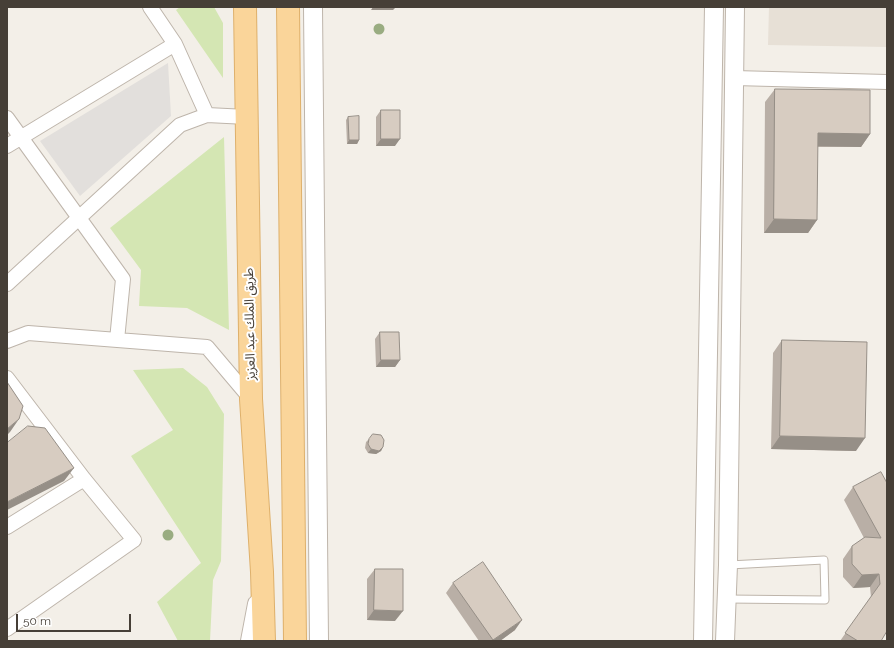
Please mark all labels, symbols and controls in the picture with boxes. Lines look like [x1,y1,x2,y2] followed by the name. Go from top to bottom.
[241,268,259,380] street label: طريق الملك عبد العزيز
[18,606,133,632] scale bar
[23,614,51,628] text: 50 m

